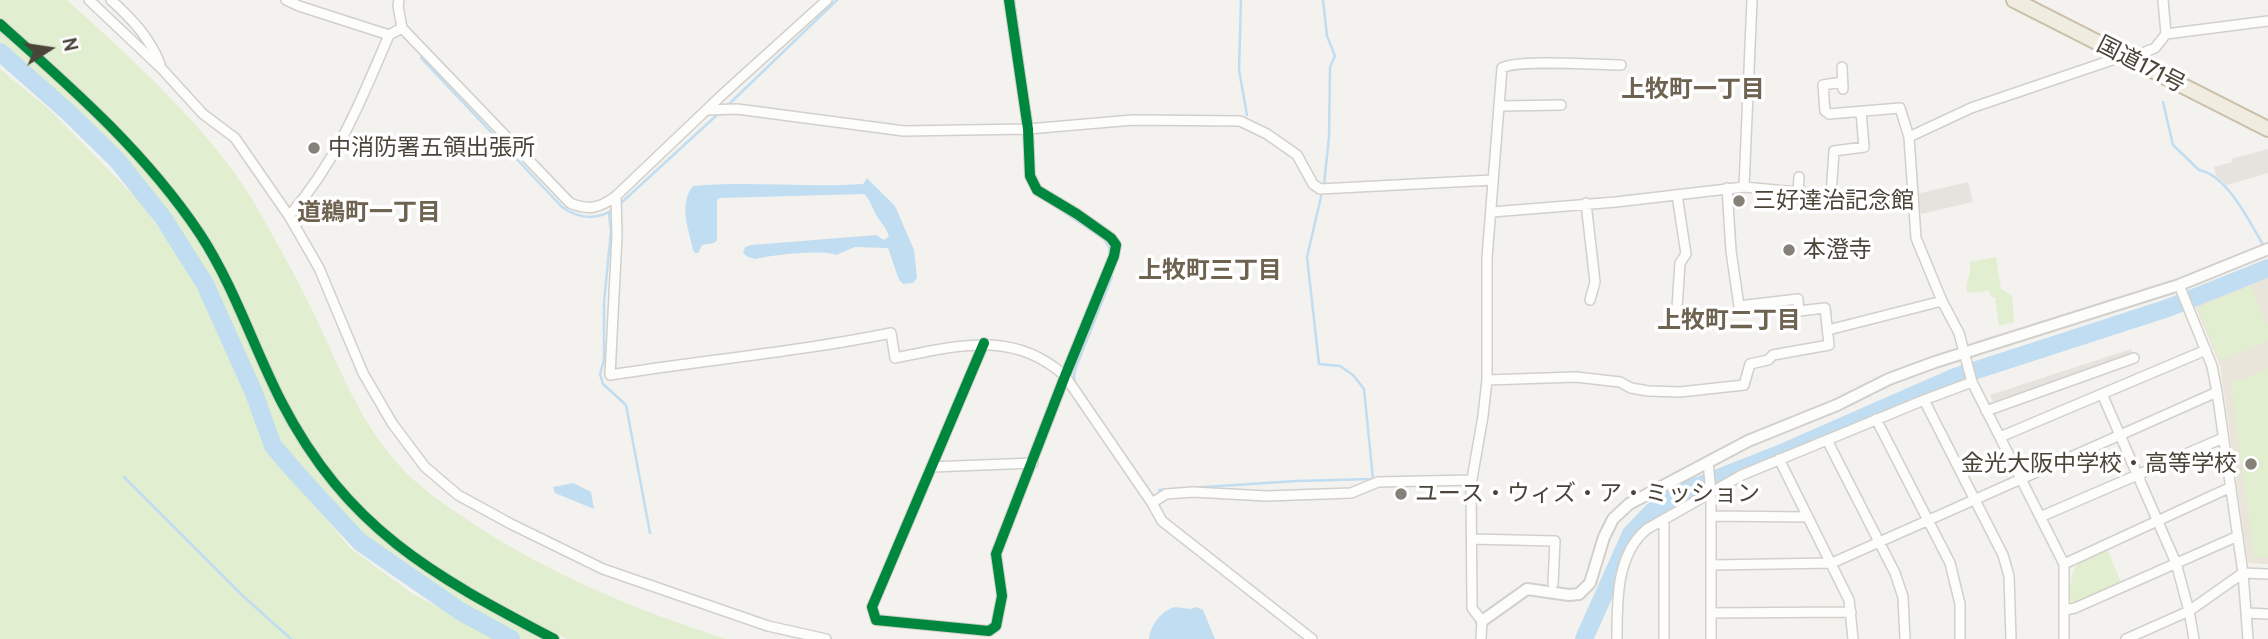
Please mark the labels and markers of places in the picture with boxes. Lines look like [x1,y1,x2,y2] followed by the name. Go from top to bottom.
[328,134,535,162] place label: 中消防署五領出張所
[306,140,322,156] marker: 中消防署五領出張所
[1753,187,1914,215] place label: 三好達治記念館
[1731,193,1747,209] marker: 三好達治記念館
[1803,236,1872,264] place label: 本澄寺
[1781,242,1797,258] marker: 本澄寺
[1961,450,2237,478] place label: 金光大阪中学校・高等学校
[2243,456,2259,472] marker: 金光大阪中学校・高等学校
[1415,480,1760,508] place label: ユース・ウィズ・ア・ミッション
[1393,486,1409,502] marker: ユース・ウィズ・ア・ミッション

